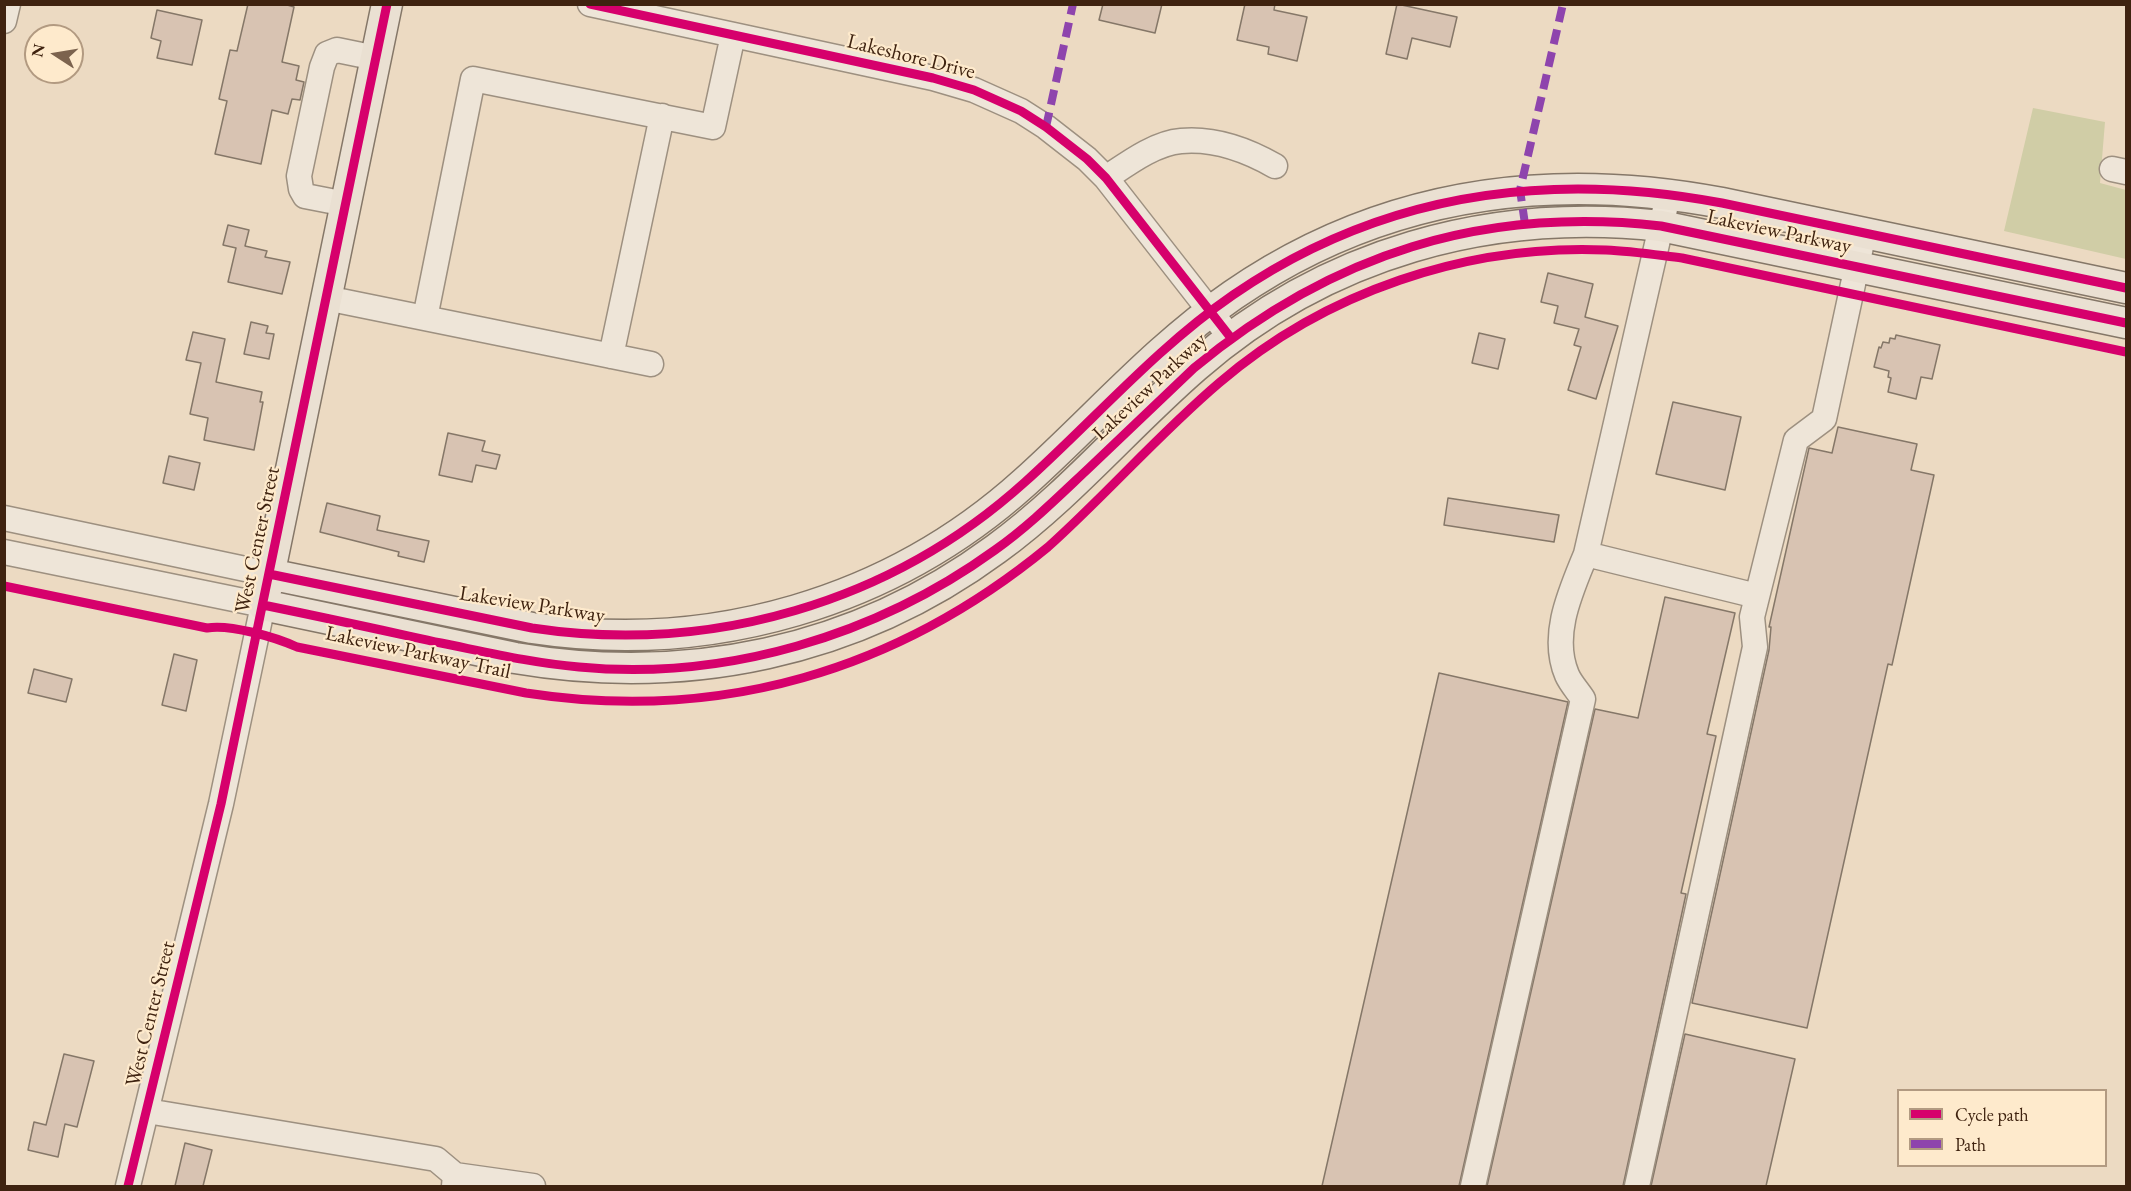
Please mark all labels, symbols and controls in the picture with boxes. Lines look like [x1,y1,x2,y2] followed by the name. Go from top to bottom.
[24,24,84,84] north arrow
[844,29,978,85] street label: Lakeshore Drive
[26,42,49,59] text: N
[1704,204,1854,260] street label: Lakeview Parkway
[1088,328,1212,446] street label: Lakeview Parkway
[230,464,286,616] street label: West Center Street
[457,581,607,629] street label: Lakeview Parkway
[323,621,513,685] street label: Lakeview Parkway Trail
[121,939,181,1089] street label: West Center Street
[1897,1089,2107,1167] legend
[1955,1103,2029,1126] text: Cycle path
[1955,1133,1986,1156] text: Path

